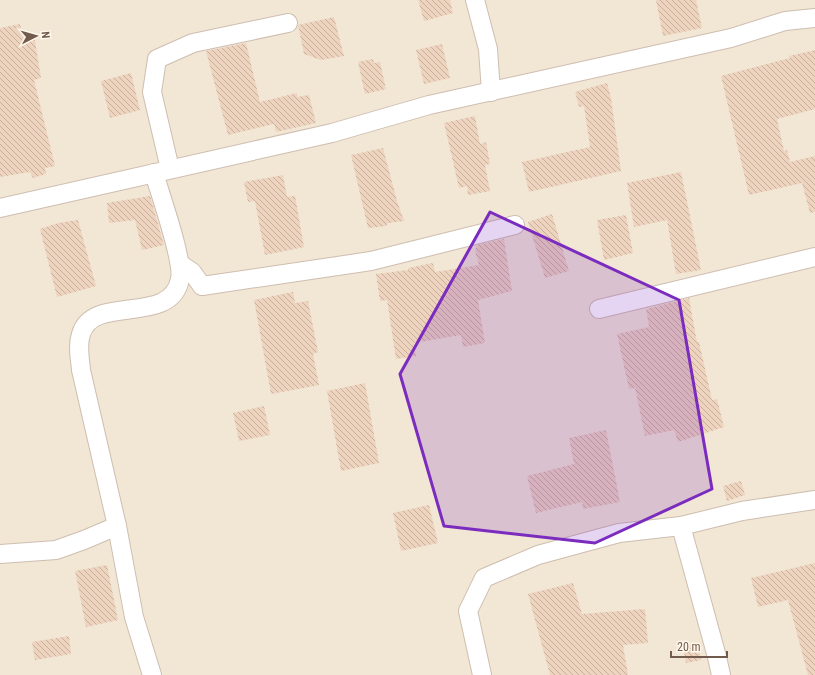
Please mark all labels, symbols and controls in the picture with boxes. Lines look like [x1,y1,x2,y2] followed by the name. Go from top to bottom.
[16,16,56,56] north arrow
[39,31,52,39] text: N
[671,633,727,659] scale bar
[677,640,701,654] text: 20 m

